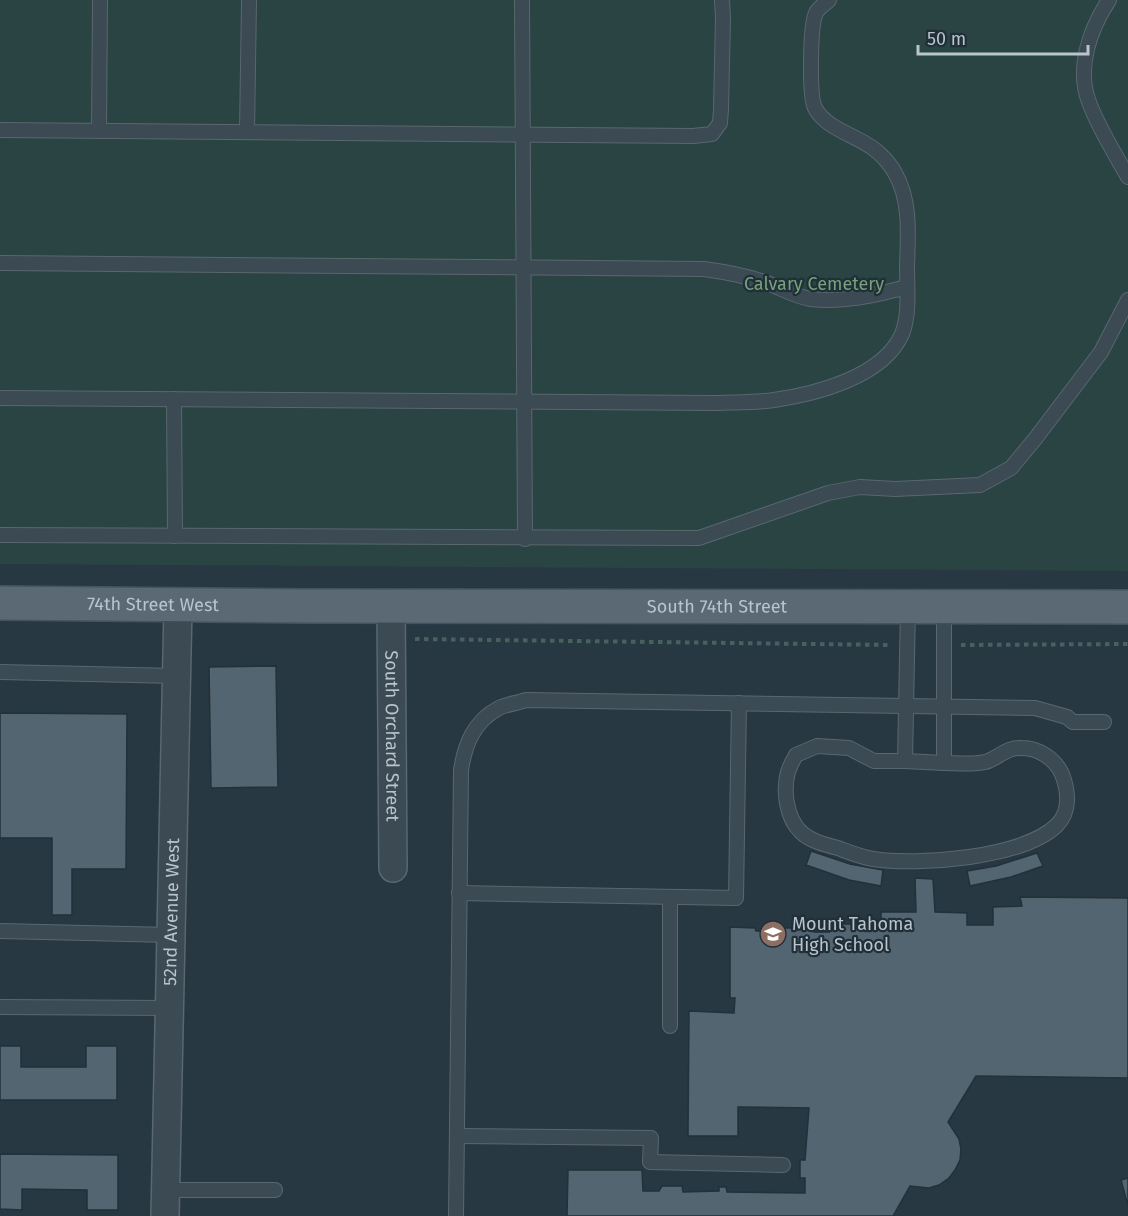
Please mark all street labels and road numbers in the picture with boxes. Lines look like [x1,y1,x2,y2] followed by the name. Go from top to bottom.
[87,593,219,616] street label: 74th Street West
[647,595,788,618] street label: South 74th Street
[380,650,404,822] street label: South Orchard Street
[159,837,184,986] street label: 52nd Avenue West

